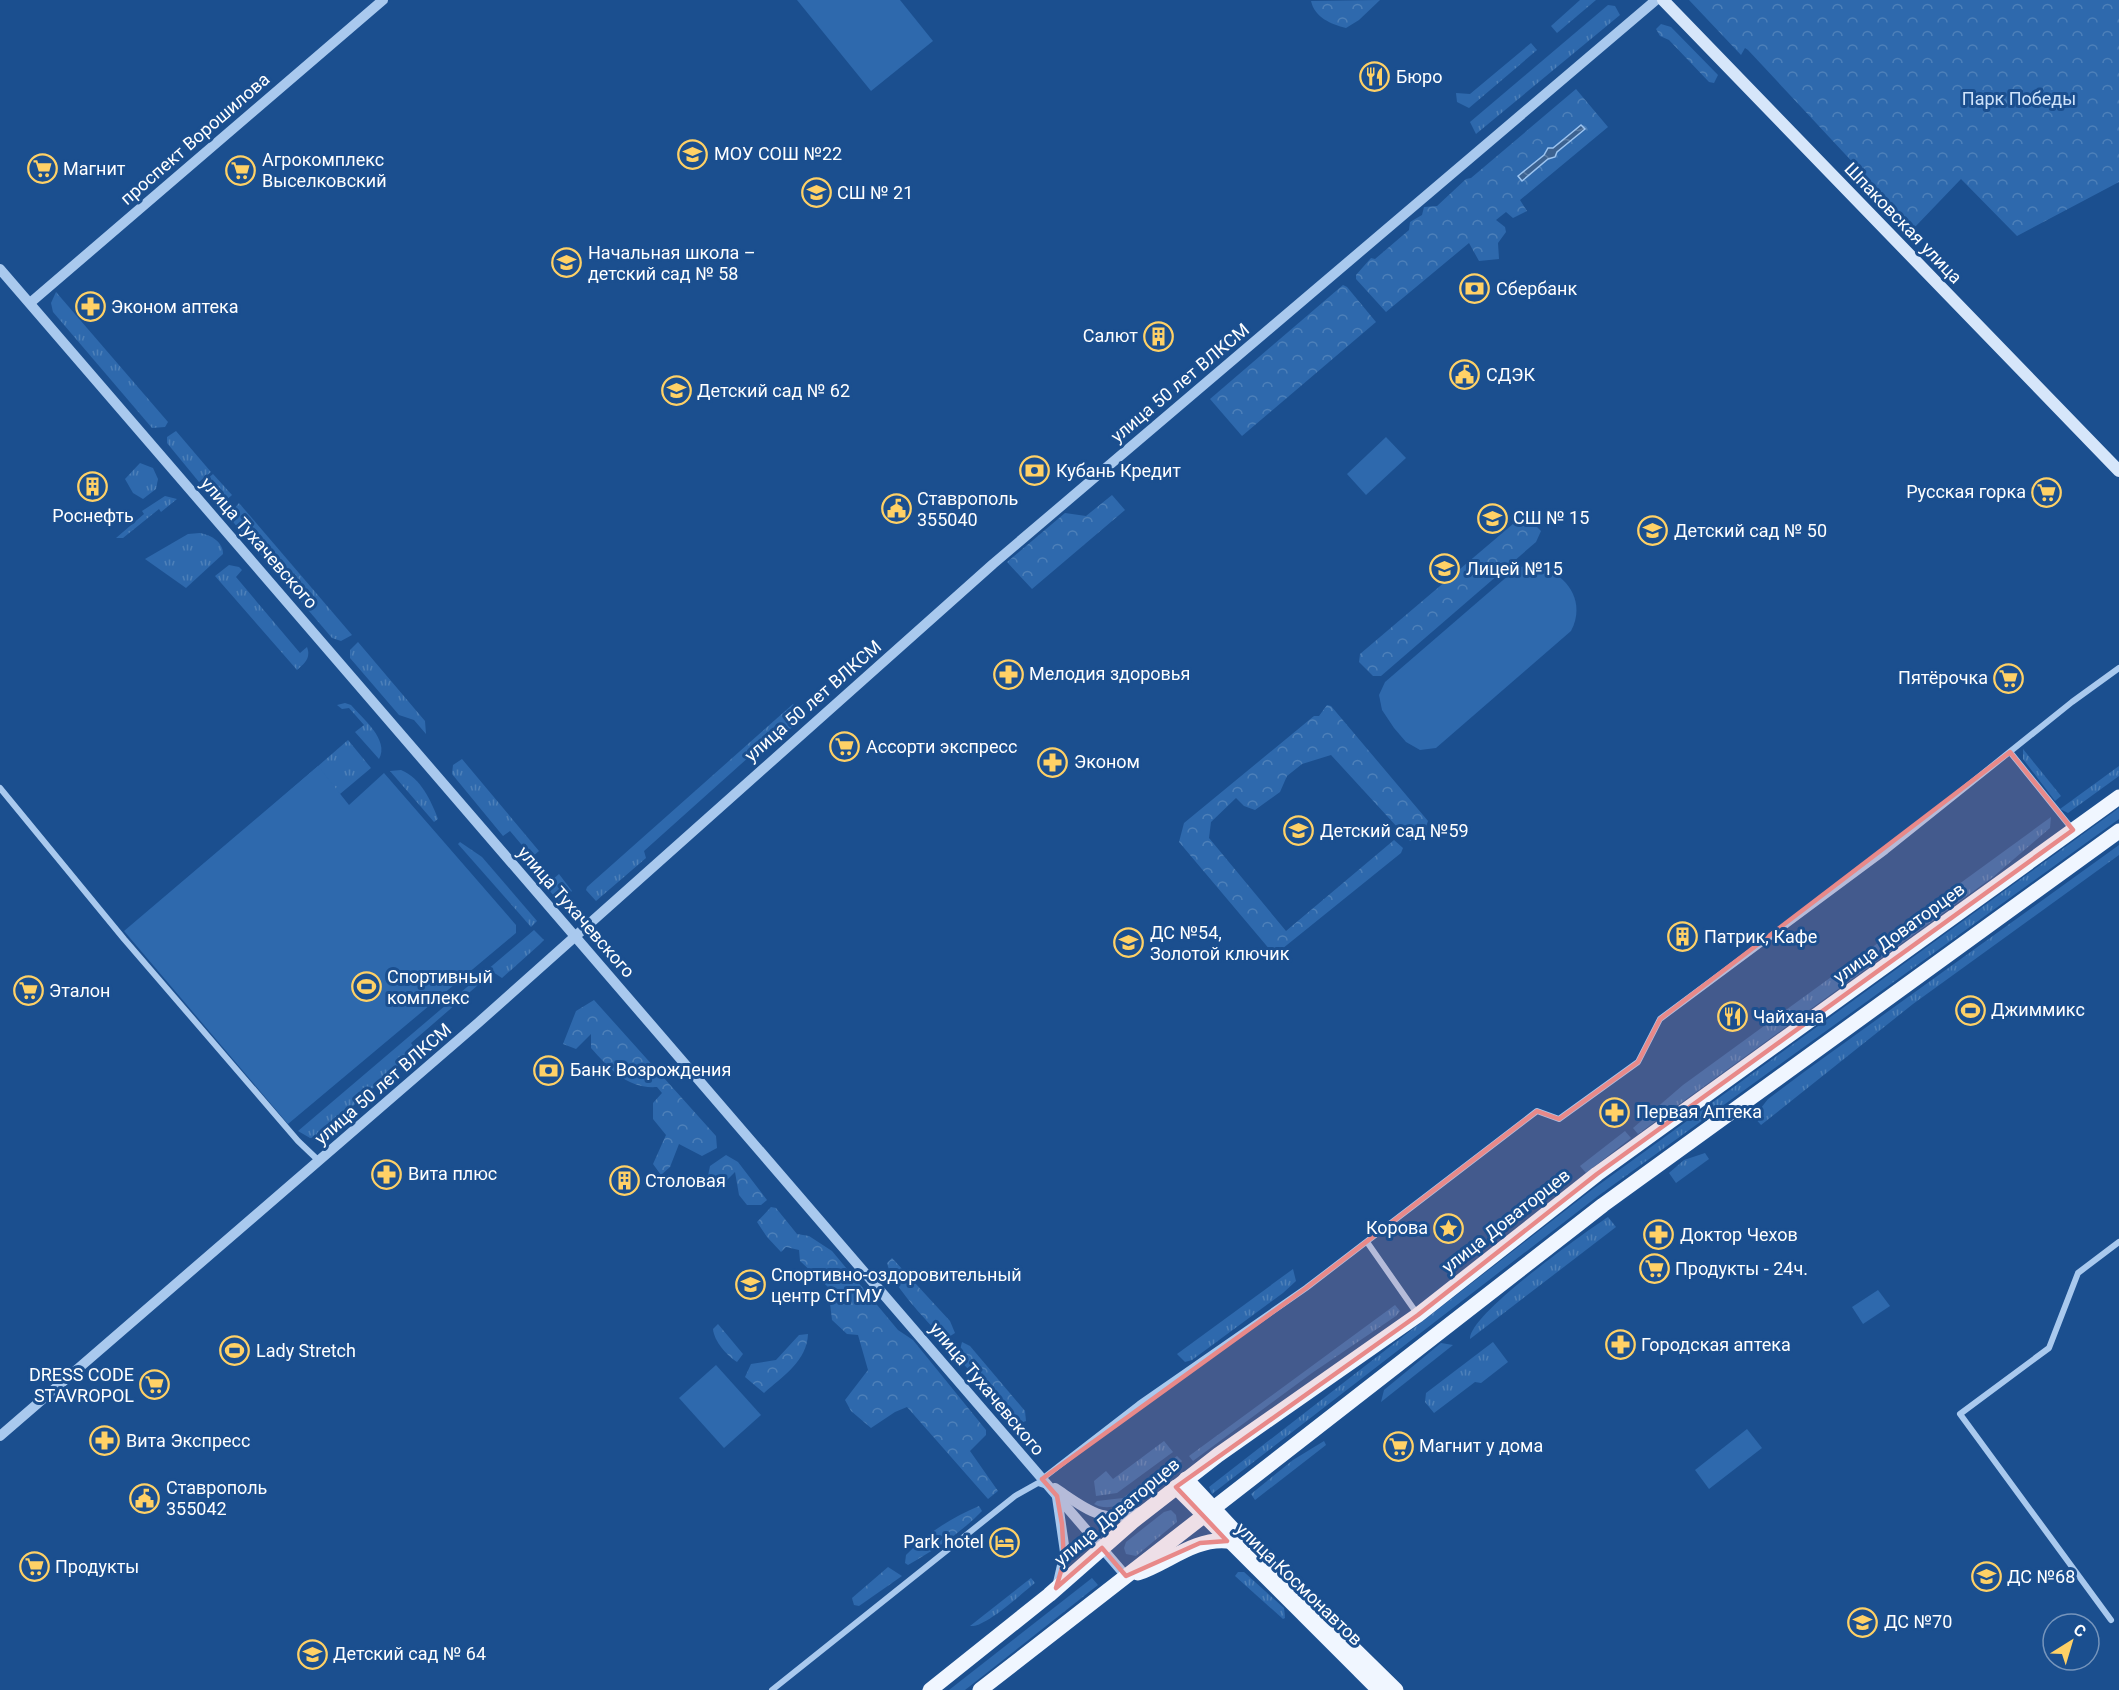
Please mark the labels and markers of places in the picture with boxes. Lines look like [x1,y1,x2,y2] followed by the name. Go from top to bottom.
[1359,61,1391,93] restaurant icon: Бюро
[1396,66,1442,87] place label: Бюро
[677,138,709,170] school or university icon: МОУ СОШ №22
[714,143,842,164] place label: МОУ СОШ №22
[262,149,387,191] place label: Агрокомплекс Выселковский
[26,153,58,185] supermarket icon: Магнит
[225,154,257,186] supermarket icon: Агрокомплекс Выселковский
[63,158,126,179] place label: Магнит
[800,177,832,209] school or university icon: СШ № 21
[837,182,913,203] place label: СШ № 21
[588,242,756,284] place label: Начальная школа – детский сад № 58
[551,247,583,279] school or university icon: Начальная школа – детский сад № 58
[1459,273,1491,305] bank icon: Сбербанк
[1496,278,1577,299] place label: Сбербанк
[74,291,106,323] pharmacy icon: Эконом аптека
[111,296,239,317] place label: Эконом аптека
[1143,320,1175,352] building icon: Салют
[1083,325,1138,346] place label: Салют
[1449,359,1481,391] public building icon: СДЭК
[1486,364,1535,385] place label: СДЭК
[660,375,692,407] school or university icon: Детский сад № 62
[697,380,850,401] place label: Детский сад № 62
[1019,455,1051,487] bank icon: Кубань Кредит
[1056,460,1181,481] place label: Кубань Кредит
[77,471,109,503] building icon: Роснефть
[2031,476,2063,508] supermarket icon: Русская горка
[1906,481,2026,502] place label: Русская горка
[917,488,1018,530] place label: Ставрополь 355040
[880,493,912,525] public building icon: Ставрополь 355040
[1476,502,1508,534] school or university icon: СШ № 15
[52,505,134,526] place label: Роснефть
[1513,507,1589,528] place label: СШ № 15
[1637,515,1669,547] school or university icon: Детский сад № 50
[1674,520,1827,541] place label: Детский сад № 50
[1429,553,1461,585] school or university icon: Лицей №15
[1466,558,1563,579] place label: Лицей №15
[992,658,1024,690] pharmacy icon: Мелодия здоровья
[1993,662,2025,694] supermarket icon: Пятёрочка
[1029,663,1190,684] place label: Мелодия здоровья
[1898,667,1988,688] place label: Пятёрочка
[829,731,861,763] supermarket icon: Ассорти экспресс
[866,736,1017,757] place label: Ассорти экспресс
[1037,746,1069,778] pharmacy icon: Эконом
[1074,751,1140,772] place label: Эконом
[1283,815,1315,847] school or university icon: Детский сад №59
[1320,820,1469,841] place label: Детский сад №59
[1667,921,1699,953] building icon: Патрик, Кафе
[1150,922,1290,964] place label: ДС №54, Золотой ключик
[1704,926,1817,947] place label: Патрик, Кафе
[1113,927,1145,959] school or university icon: ДС №54, Золотой ключик
[387,966,493,1008] place label: Спортивный комплекс
[350,971,382,1003] sports icon: Спортивный комплекс
[12,975,44,1007] supermarket icon: Эталон
[49,980,111,1001] place label: Эталон
[1954,994,1986,1026] sports icon: Джиммикс
[1991,999,2085,1020] place label: Джиммикс
[1716,1001,1748,1033] restaurant icon: Чайхана
[1753,1006,1824,1027] place label: Чайхана
[533,1054,565,1086] bank icon: Банк Возрождения
[570,1059,731,1080] place label: Банк Возрождения
[1599,1096,1631,1128] pharmacy icon: Первая Аптека
[1636,1101,1762,1122] place label: Первая Аптека
[371,1158,403,1190] pharmacy icon: Вита плюс
[408,1163,497,1184] place label: Вита плюс
[608,1165,640,1197] building icon: Столовая
[645,1170,726,1191] place label: Столовая
[1433,1212,1465,1244] place icon: Корова
[1366,1217,1428,1238] place label: Корова
[1643,1219,1675,1251] pharmacy icon: Доктор Чехов
[1680,1224,1798,1245] place label: Доктор Чехов
[1638,1253,1670,1285] supermarket icon: Продукты - 24ч.
[1675,1258,1808,1279] place label: Продукты - 24ч.
[771,1264,1022,1306] place label: Спортивно-оздоровительный центр СтГМУ
[734,1269,766,1301] school or university icon: Спортивно-оздоровительный центр СтГМУ
[1604,1329,1636,1361] pharmacy icon: Городская аптека
[1641,1334,1791,1355] place label: Городская аптека
[219,1335,251,1367] sports icon: Lady Stretch
[256,1340,356,1361] place label: Lady Stretch
[29,1364,134,1406] place label: DRESS CODE STAVROPOL
[139,1369,171,1401] supermarket icon: DRESS CODE STAVROPOL
[89,1425,121,1457] pharmacy icon: Вита Экспресс
[126,1430,250,1451] place label: Вита Экспресс
[1382,1430,1414,1462] supermarket icon: Магнит у дома
[1419,1435,1543,1456] place label: Магнит у дома
[166,1477,267,1519] place label: Ставрополь 355042
[129,1482,161,1514] public building icon: Ставрополь 355042
[989,1526,1021,1558] hotel icon: Park hotel
[903,1531,984,1552] place label: Park hotel
[18,1551,50,1583] supermarket icon: Продукты
[55,1556,139,1577] place label: Продукты
[1970,1561,2002,1593] school or university icon: ДС №68
[2007,1566,2075,1587] place label: ДС №68
[1847,1606,1879,1638] school or university icon: ДС №70
[1884,1611,1952,1632] place label: ДС №70
[296,1638,328,1670] school or university icon: Детский сад № 64
[333,1643,486,1664] place label: Детский сад № 64

